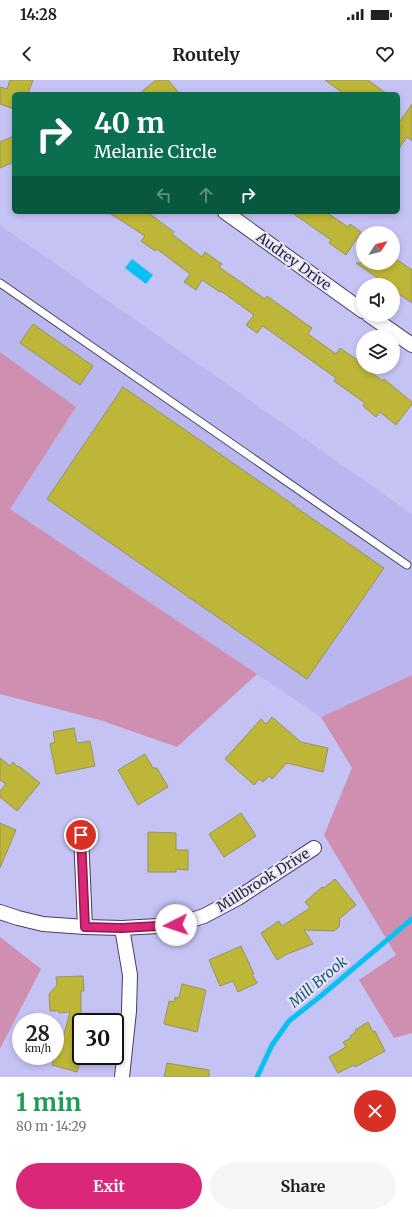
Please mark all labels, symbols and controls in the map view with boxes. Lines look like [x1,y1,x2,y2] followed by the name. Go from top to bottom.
[20,5,57,24] text: 14:28
[16,43,38,65] icon: back
[172,43,240,66] text: Routely
[374,43,396,65] icon: heart
[94,105,165,141] text: 40 m
[28,108,80,160] icon: right
[94,140,217,163] text: Melanie Circle
[153,184,175,206] icon: left
[195,184,217,206] icon: ahead
[237,184,259,206] icon: right
[356,226,400,270] north arrow
[356,226,400,374] map controls
[252,227,335,294] street label: Audrey Drive
[356,278,400,322] button: sound
[356,330,400,374] button: layers
[64,818,98,852] pin
[70,824,92,846] icon: arrive
[213,844,313,916] street label: Millbrook Drive
[155,904,197,946] position arrow
[284,951,351,1012] water label: Mill Brook
[72,1013,124,1065] speed limit sign: 30
[26,1021,50,1046] text: 28
[25,1042,51,1055] text: km/h
[16,1087,81,1118] text: 1 min
[354,1090,396,1132] button: close
[16,1118,87,1135] text: 80 m · 14:29
[16,1163,202,1209] button: Exit
[210,1163,396,1209] button: Share

